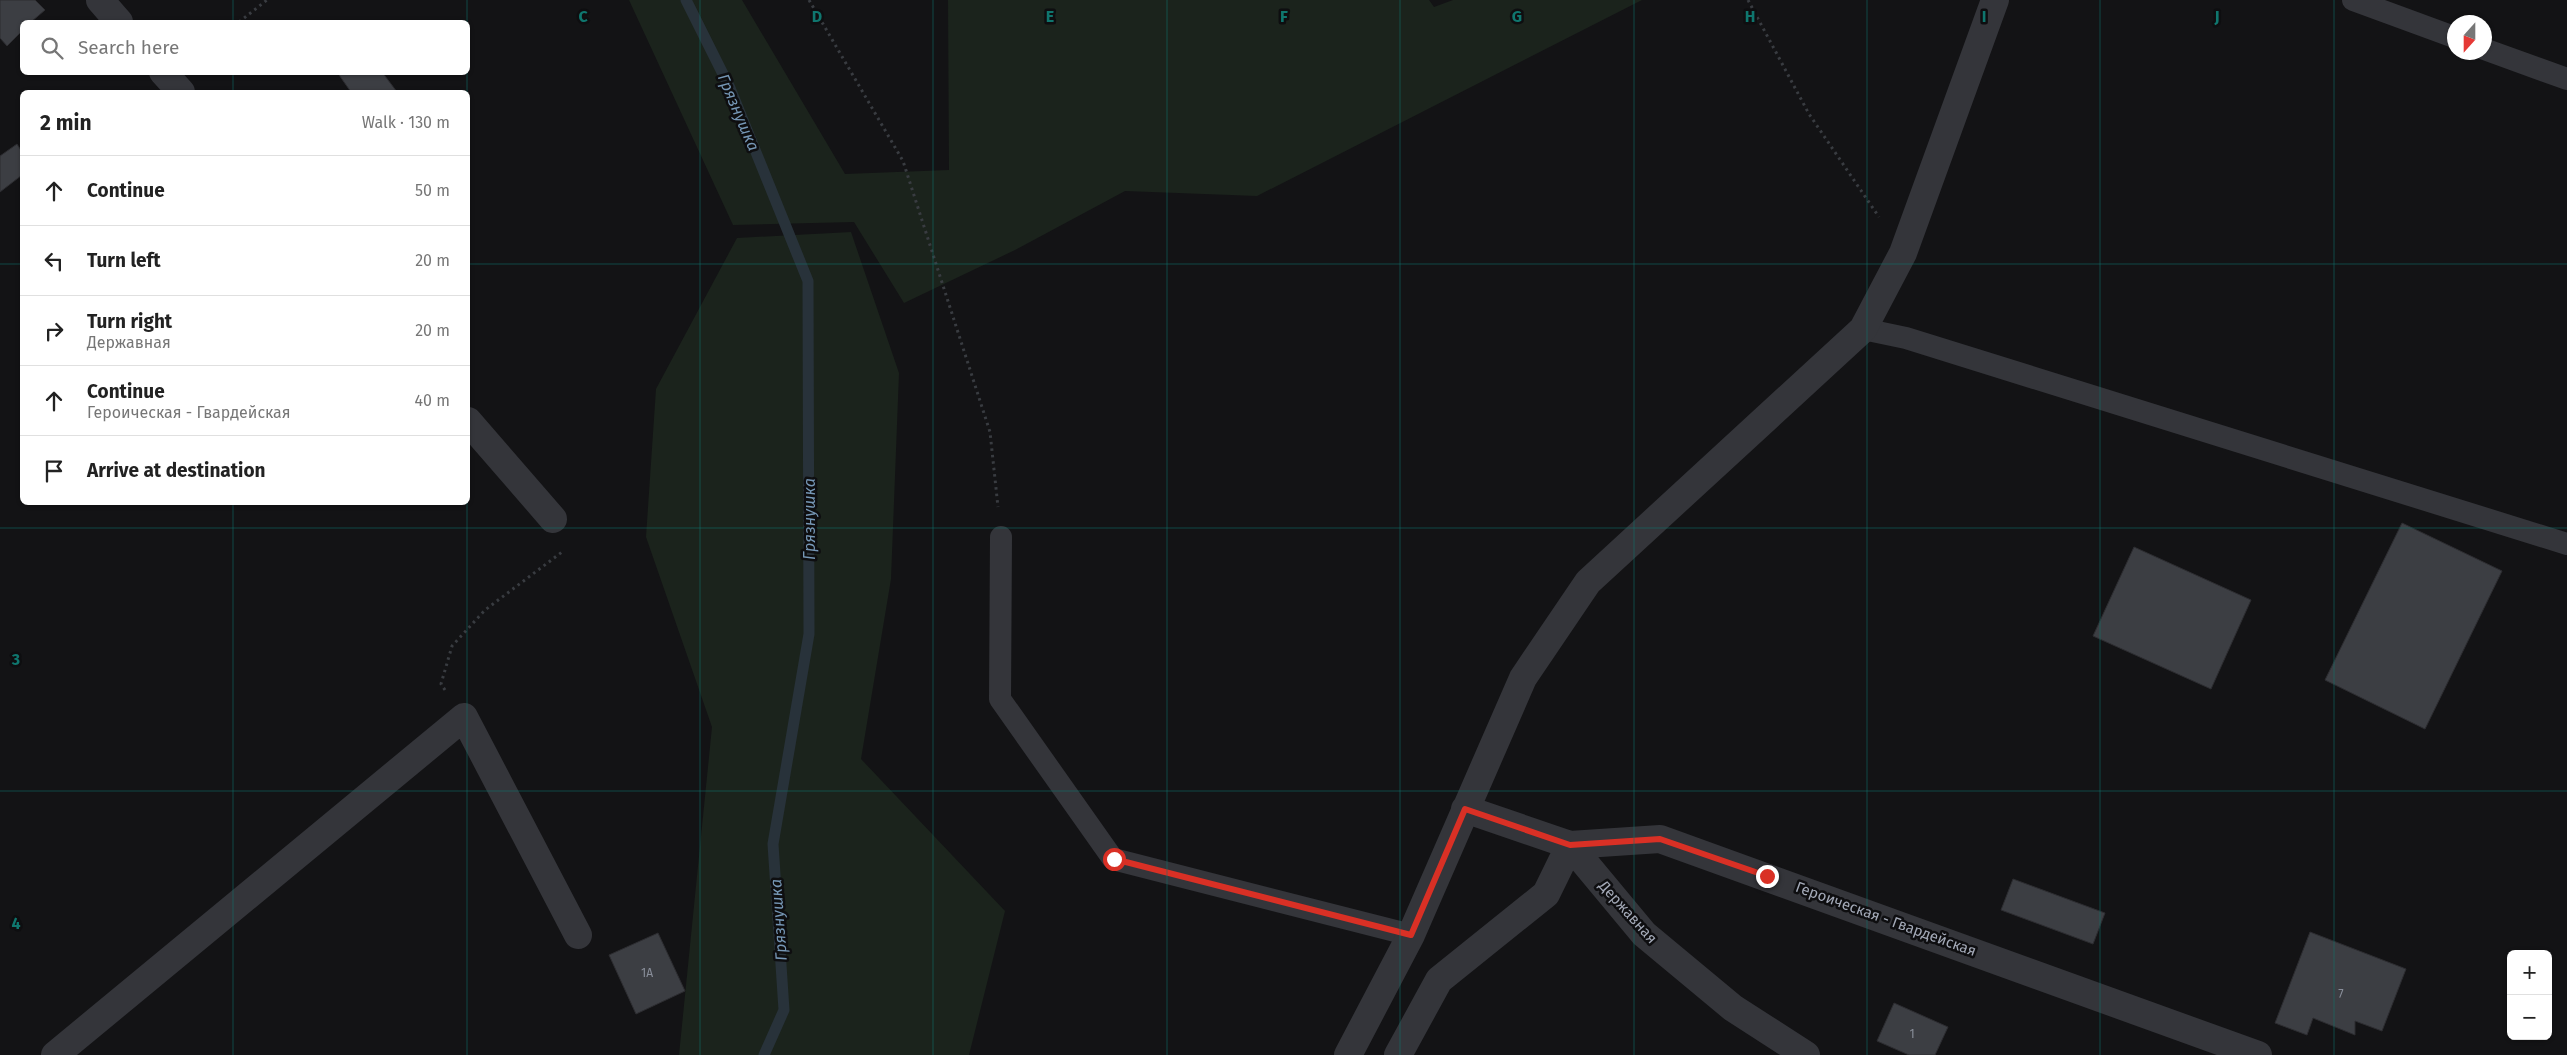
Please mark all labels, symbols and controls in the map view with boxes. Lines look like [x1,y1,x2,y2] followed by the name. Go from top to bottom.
[578,7,588,26] text: C
[812,7,822,26] text: D
[1046,7,1054,26] text: E
[1280,7,1288,26] text: F
[1512,7,1522,26] text: G
[1745,7,1755,26] text: H
[1982,7,1986,26] text: I
[2213,7,2220,26] text: J
[2447,15,2492,60] north arrow
[20,20,470,75] search box
[38,34,66,62] icon: search
[78,36,179,59] text: Search here
[714,71,763,154] water label: Грязнушка
[40,110,92,136] text: 2 min
[362,113,450,132] text: Walk · 130 m
[40,177,68,205] icon: ahead
[87,179,165,202] text: Continue
[415,181,450,200] text: 50 m
[40,247,68,275] icon: left
[87,249,161,272] text: Turn left
[415,251,450,270] text: 20 m
[87,310,172,333] text: Turn right
[40,317,68,345] icon: right
[415,321,450,340] text: 20 m
[87,333,171,352] text: Державная
[87,380,165,403] text: Continue
[40,387,68,415] icon: ahead
[415,391,450,410] text: 40 m
[87,403,291,422] text: Героическая - Гвардейская
[40,457,68,485] icon: arrive
[87,459,266,482] text: Arrive at destination
[800,478,819,560] water label: Грязнушка
[11,650,20,669] text: 3
[1103,848,1126,871] route start
[1756,865,1779,888] route end
[1594,876,1661,947] street label: Державная
[766,878,791,961] water label: Грязнушка
[1793,878,1979,960] street label: Героическая - Гвардейская
[11,914,21,933] text: 4
[2507,950,2552,1040] map controls
[2507,950,2552,995] button: +
[641,966,653,980] house number: 1А
[2338,987,2344,1001] house number: 7
[2507,995,2552,1040] button: −
[1909,1027,1915,1041] house number: 1

